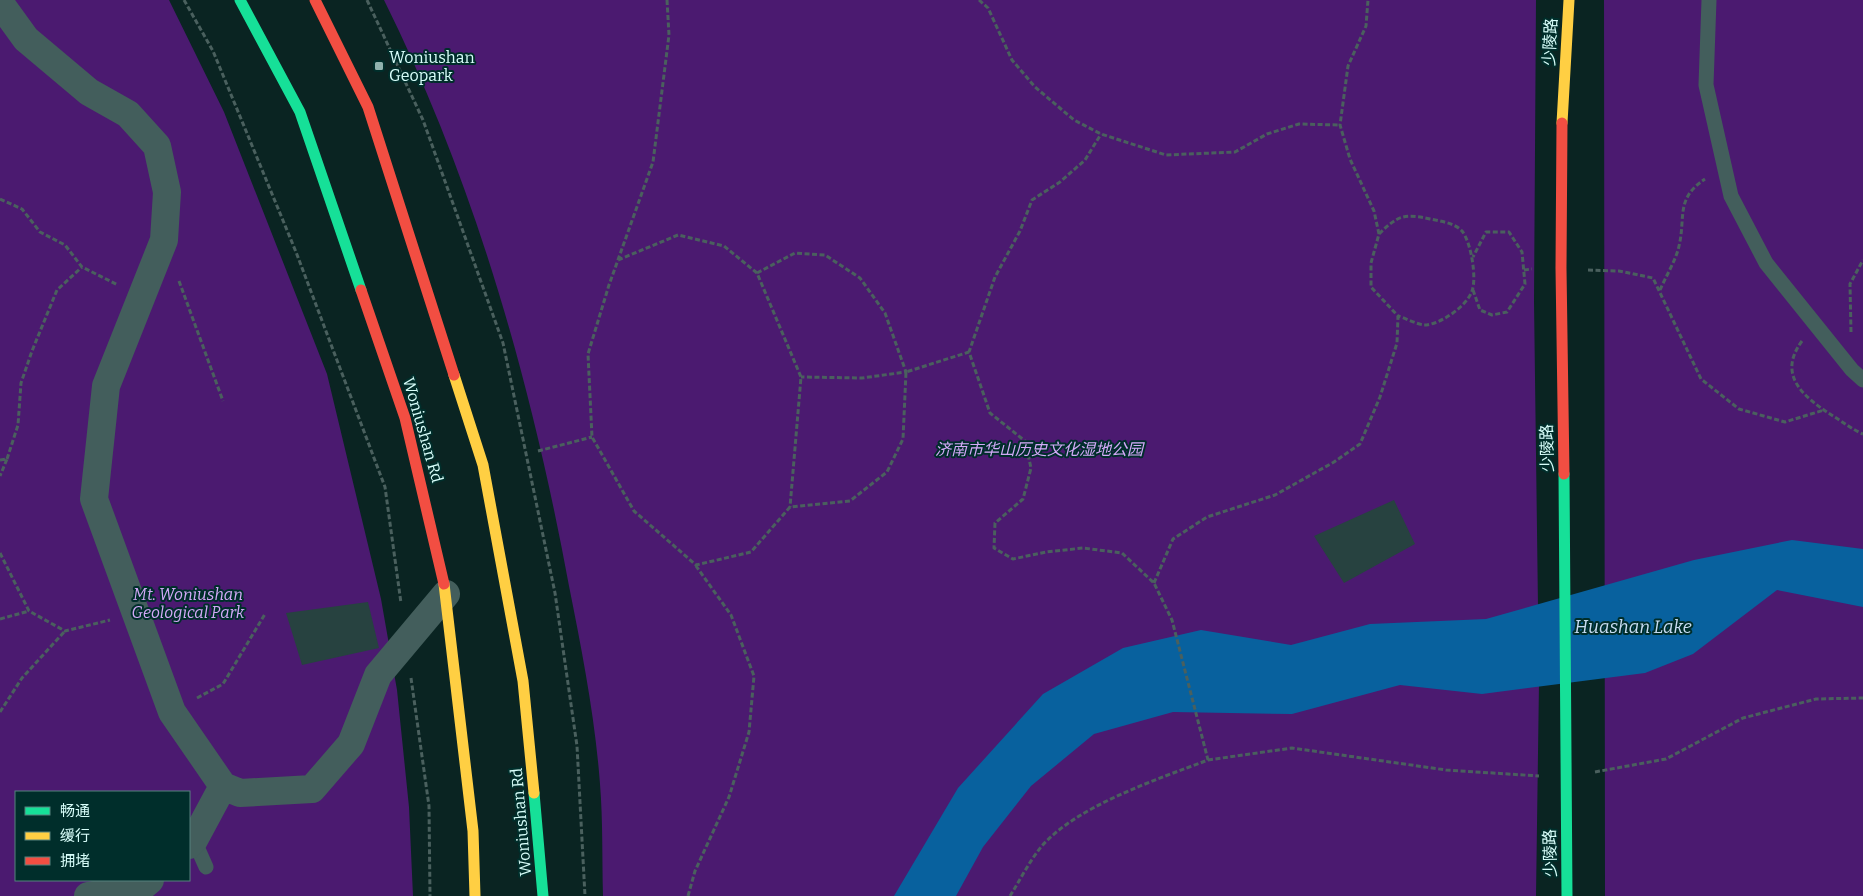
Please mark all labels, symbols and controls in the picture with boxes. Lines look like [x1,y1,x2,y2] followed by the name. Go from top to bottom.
[1539,18,1561,66] street label: 少陵路
[389,48,475,85] place label: Woniushan Geopark
[373,60,385,72] marker: Woniushan Geopark
[399,375,447,485] street label: Woniushan Rd
[1537,424,1557,472] street label: 少陵路
[935,440,1145,459] park label: 济南市华山历史文化湿地公园
[131,585,245,622] park label: Mt. Woniushan Geological Park
[1574,616,1692,638] water label: Huashan Lake
[507,767,535,877] street label: Woniushan Rd
[15,791,190,881] legend
[60,802,90,820] text: 畅通
[60,827,90,845] text: 缓行
[1540,829,1560,877] street label: 少陵路
[60,852,90,870] text: 拥堵

